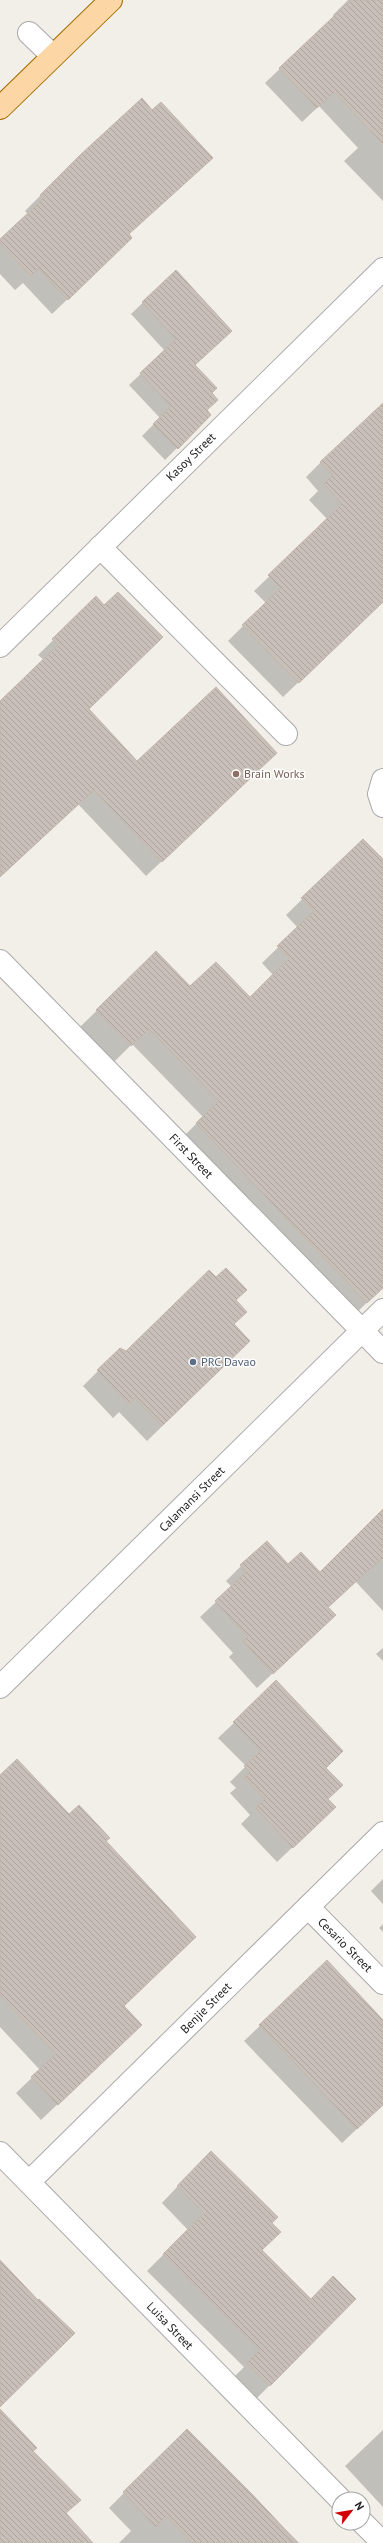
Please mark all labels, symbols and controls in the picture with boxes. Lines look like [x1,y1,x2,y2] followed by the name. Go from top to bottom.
[163,429,219,484] street label: Kasoy Street
[244,766,305,781] place label: Brain Works
[231,769,241,779] marker: Brain Works
[166,1130,216,1181] street label: First Street
[201,1354,256,1369] place label: PRC Davao
[188,1357,198,1367] marker: PRC Davao
[156,1463,228,1535] street label: Calamansi Street
[315,1914,376,1975] street label: Cesario Street
[177,1979,234,2036] street label: Benjie Street
[144,2299,197,2353] street label: Luisa Street
[331,2491,371,2531] north arrow
[352,2499,367,2513] text: N

